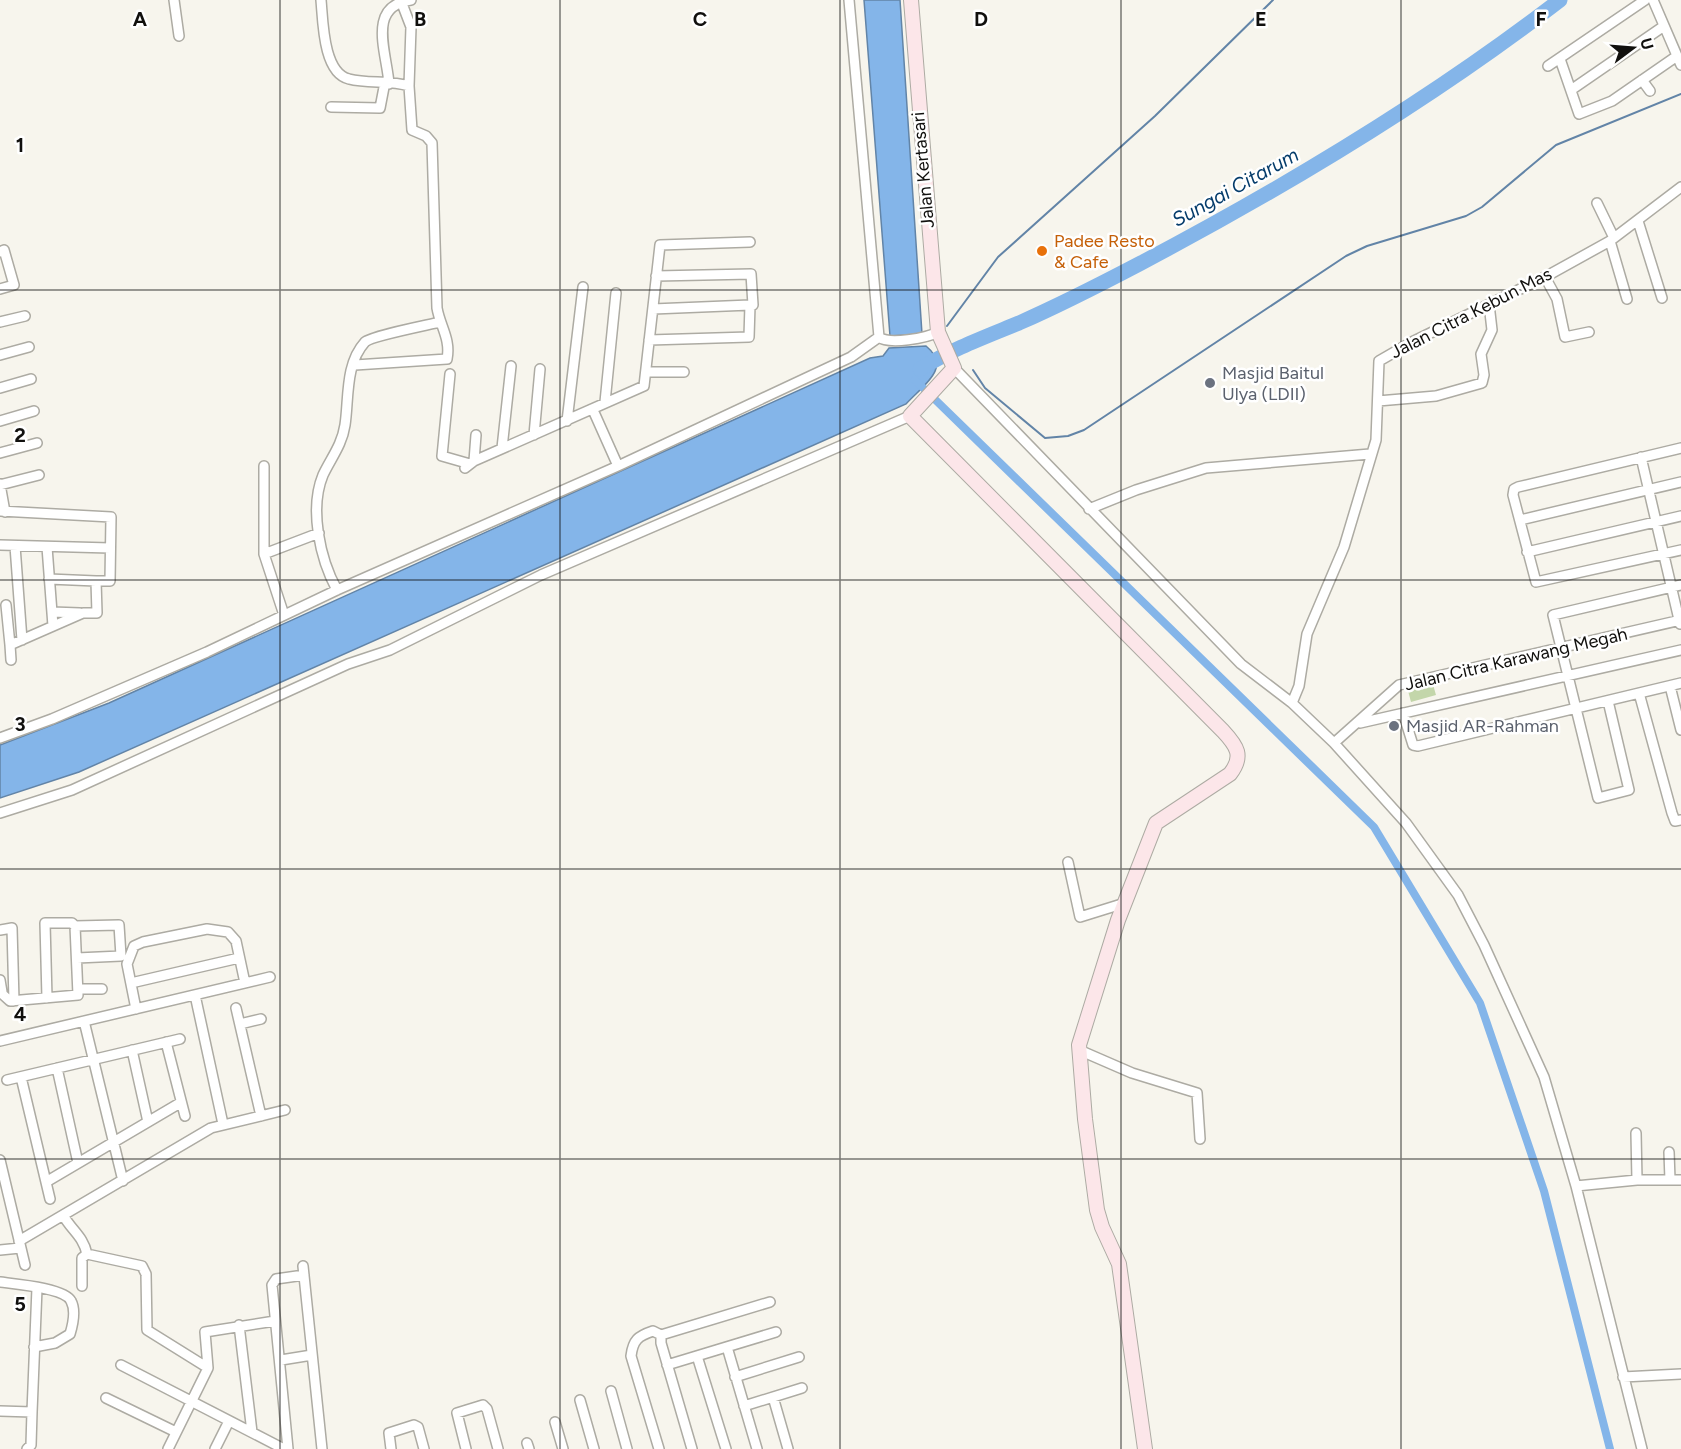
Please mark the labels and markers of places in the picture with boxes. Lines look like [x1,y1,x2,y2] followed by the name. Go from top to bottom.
[1054,230,1155,273] place label: Padee Resto & Cafe
[1035,244,1049,258] marker: Padee Resto & Cafe
[1222,362,1324,405] place label: Masjid Baitul Ulya (LDII)
[1203,376,1217,390] marker: Masjid Baitul Ulya (LDII)
[1406,715,1559,737] place label: Masjid AR-Rahman
[1387,719,1401,733] marker: Masjid AR-Rahman

